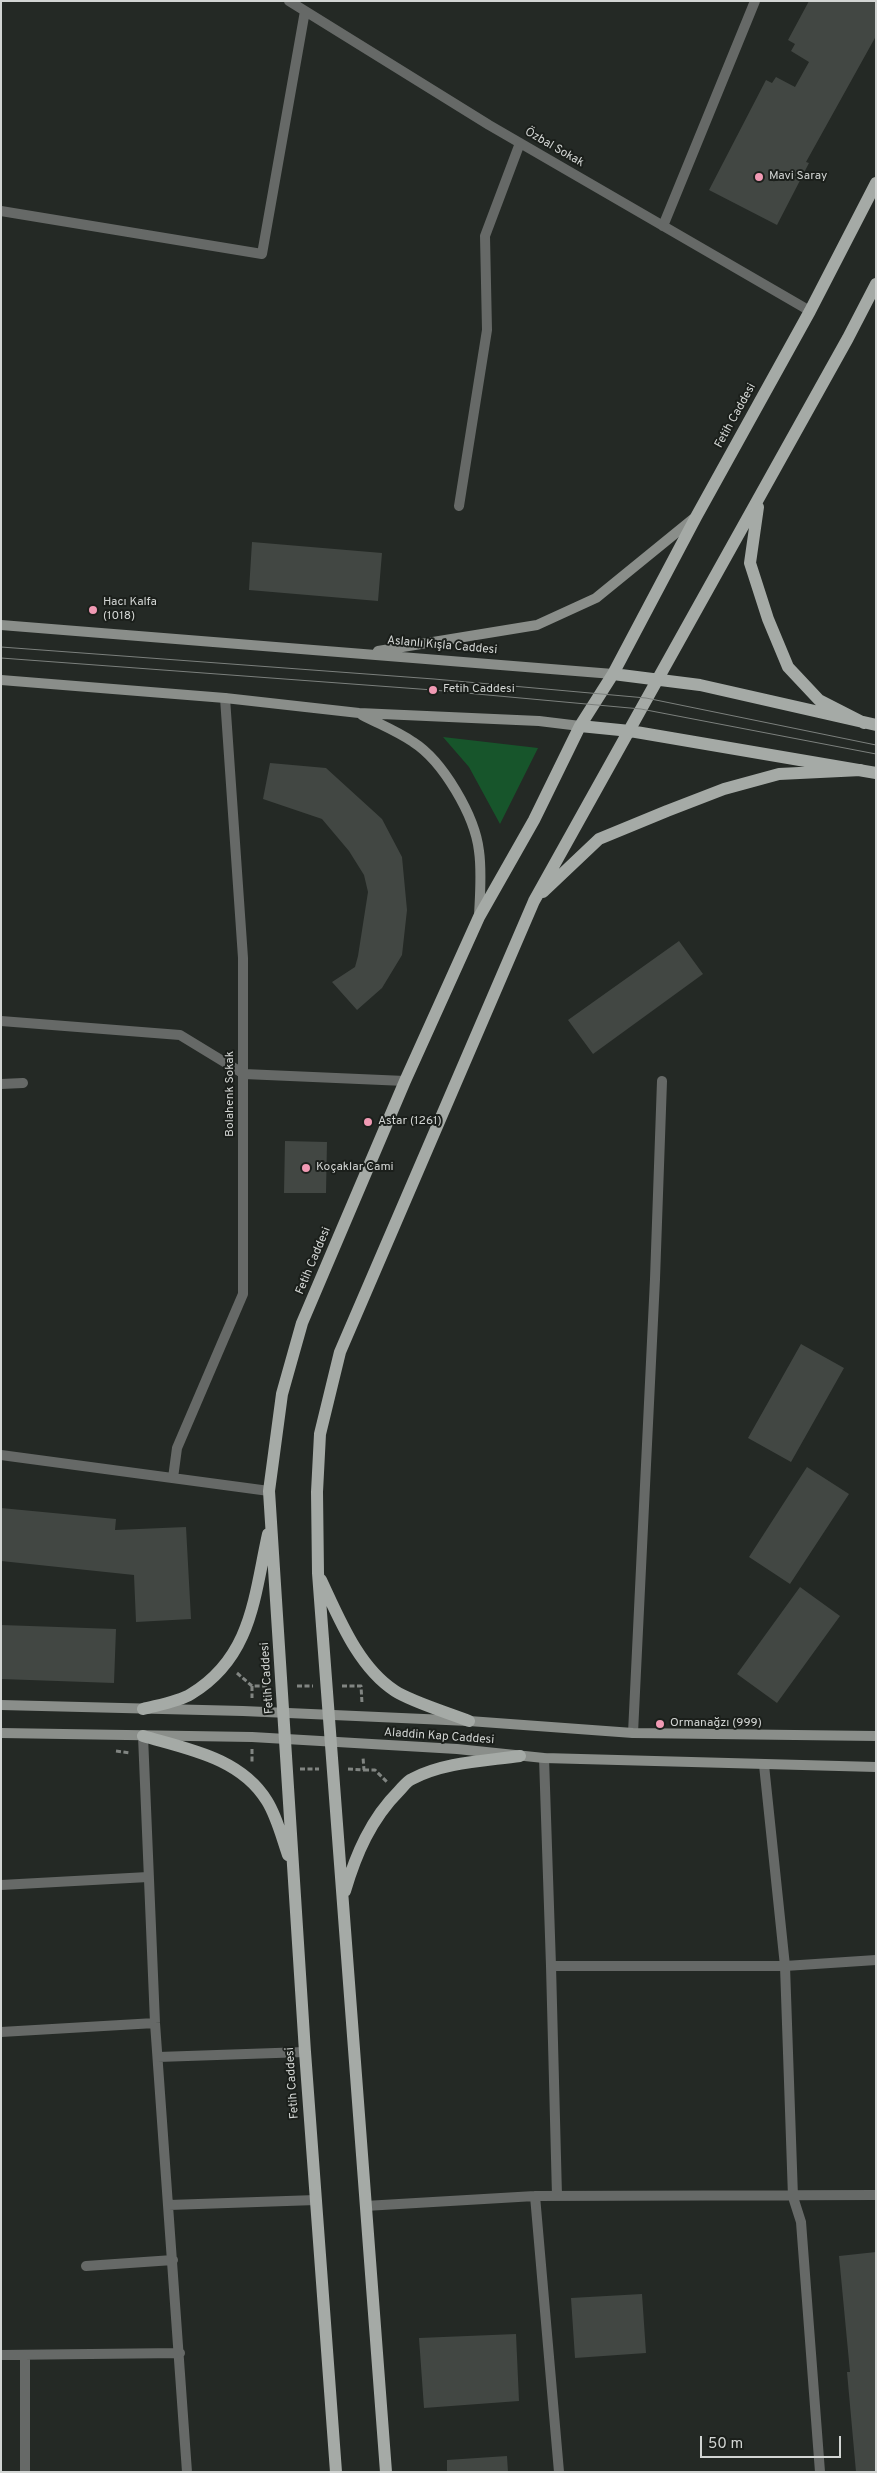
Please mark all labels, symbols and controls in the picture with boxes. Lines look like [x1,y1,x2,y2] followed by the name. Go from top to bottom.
[522,125,586,171] street label: Özbal Sokak
[769,170,827,184] place label: Mavi Saray
[753,171,765,183] marker: Mavi Saray
[712,381,760,451] street label: Fetih Caddesi
[103,596,157,624] place label: Hacı Kalfa (1018)
[87,604,99,616] marker: Hacı Kalfa (1018)
[386,634,498,658] street label: Aslanlı Kışla Caddesi
[443,683,515,697] place label: Fetih Caddesi
[427,684,439,696] marker: Fetih Caddesi
[224,1051,238,1137] street label: Bolahenk Sokak
[378,1115,442,1129] place label: Astar (1261)
[362,1116,374,1128] marker: Astar (1261)
[316,1161,394,1175] place label: Koçaklar Cami
[300,1162,312,1174] marker: Koçaklar Cami
[293,1225,335,1297] street label: Fetih Caddesi
[258,1642,278,1714] street label: Fetih Caddesi
[670,1717,762,1731] place label: Ormanağzı (999)
[654,1718,666,1730] marker: Ormanağzı (999)
[383,1726,495,1748] street label: Aladdin Kap Caddesi
[283,2047,303,2119] street label: Fetih Caddesi
[702,2426,843,2458] scale bar
[708,2435,743,2454] text: 50 m

